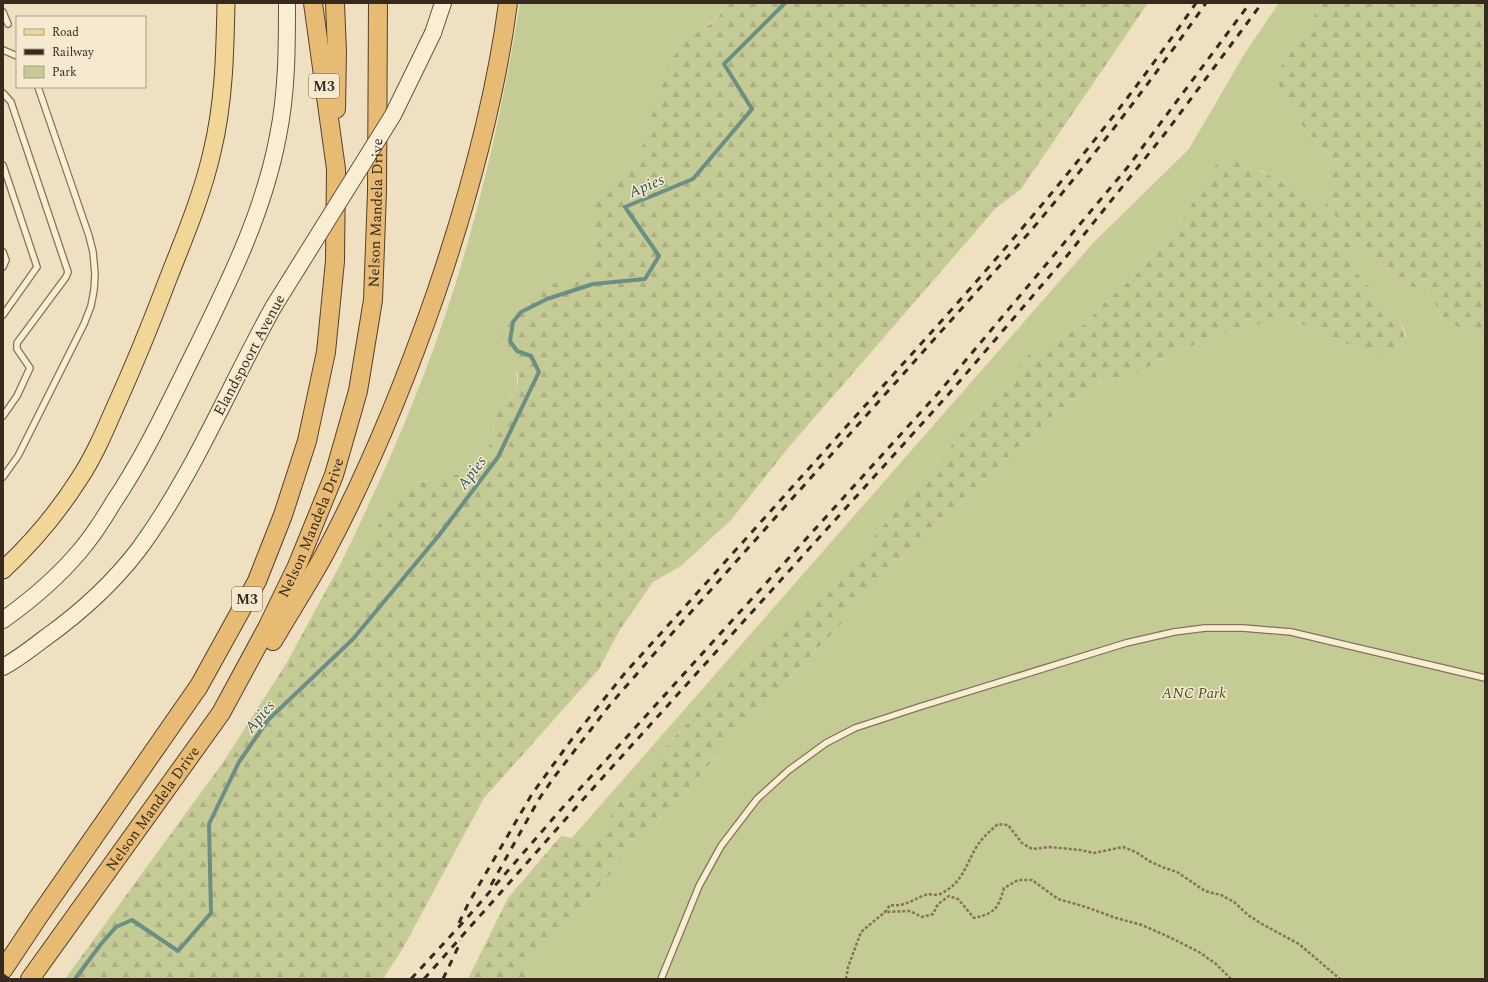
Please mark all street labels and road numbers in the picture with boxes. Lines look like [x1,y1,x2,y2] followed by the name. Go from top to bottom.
[309,74,339,98] road number: M3
[362,138,389,288] street label: Nelson Mandela Drive
[208,290,291,420] street label: Elandspoort Avenue
[272,455,350,601] street label: Nelson Mandela Drive
[232,587,262,611] road number: M3
[100,741,206,876] street label: Nelson Mandela Drive

